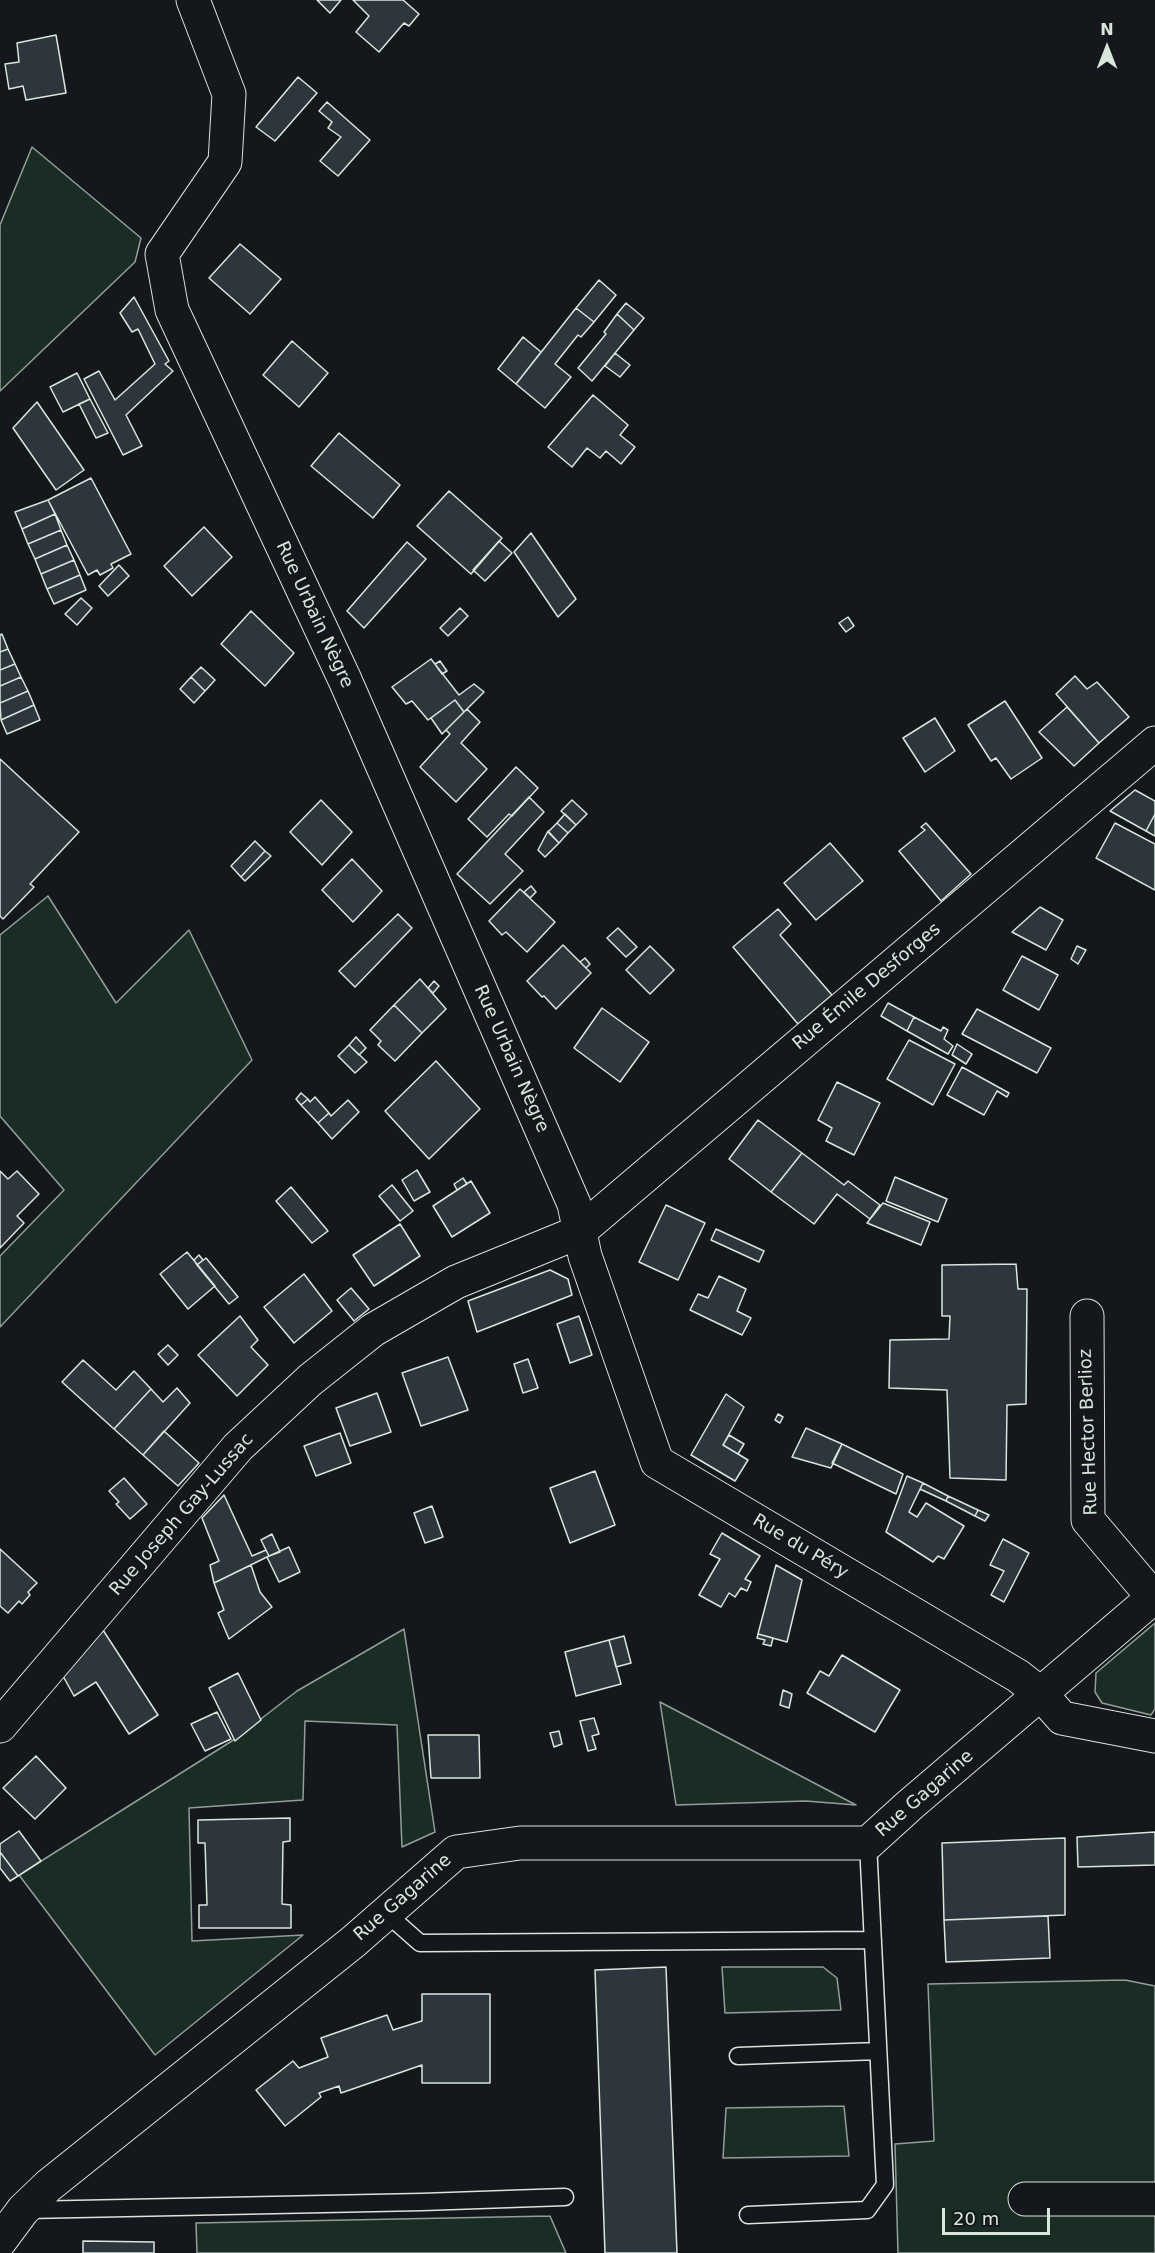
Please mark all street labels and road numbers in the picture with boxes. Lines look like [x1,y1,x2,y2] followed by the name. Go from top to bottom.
[271,538,357,692] street label: Rue Urbain Nègre
[789,919,945,1055] street label: Rue Émile Desforges
[469,982,553,1136] street label: Rue Urbain Nègre
[1075,1348,1103,1516] street label: Rue Hector Berlioz
[106,1429,258,1601] street label: Rue Joseph Gay-Lussac
[748,1510,852,1584] street label: Rue du Péry
[872,1746,978,1842] street label: Rue Gagarine
[350,1850,456,1946] street label: Rue Gagarine

